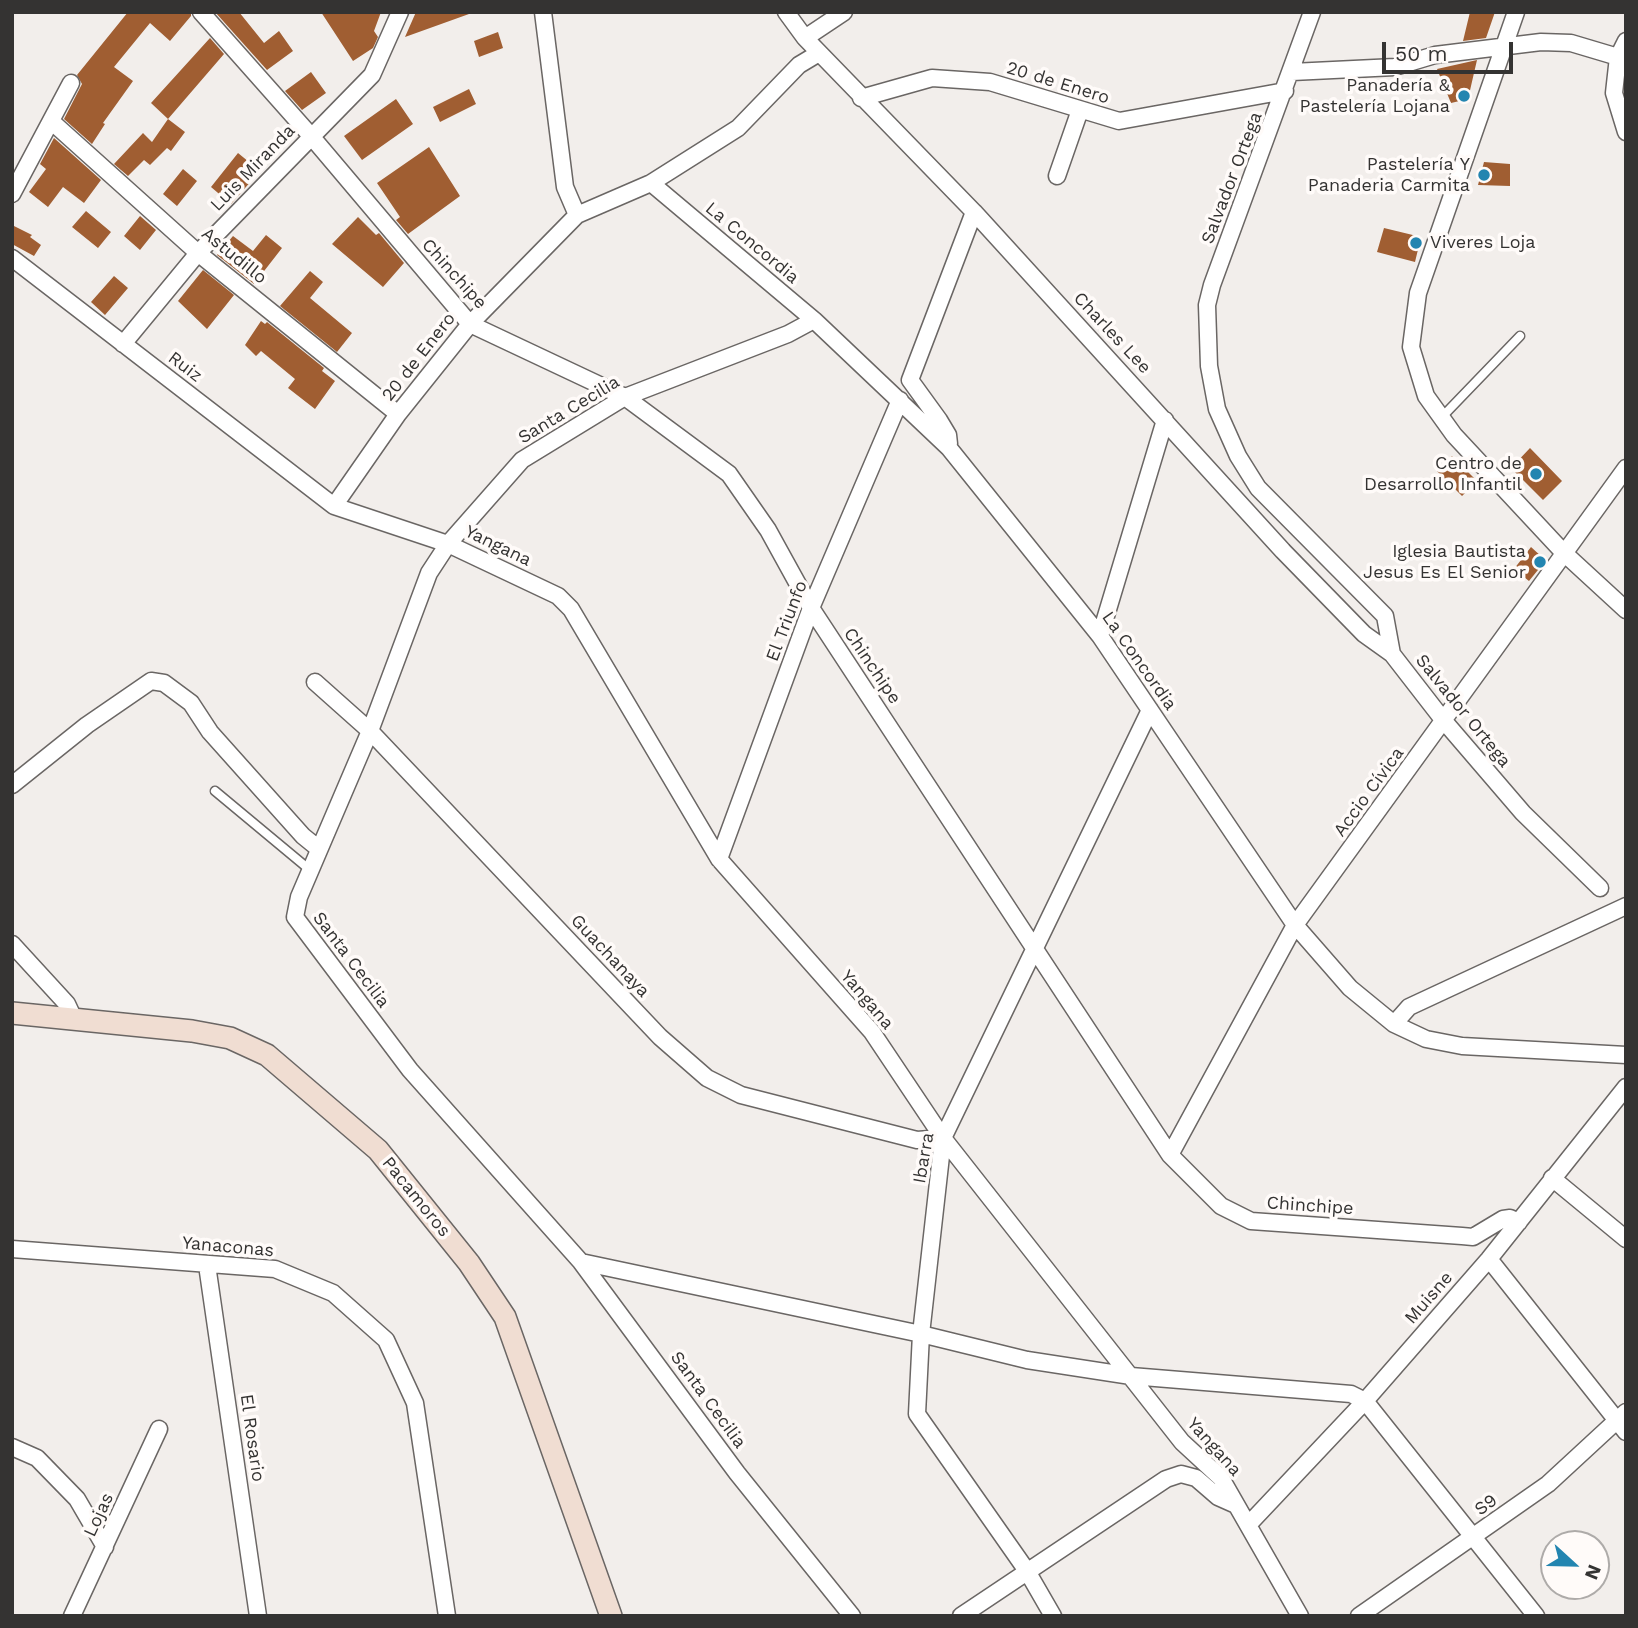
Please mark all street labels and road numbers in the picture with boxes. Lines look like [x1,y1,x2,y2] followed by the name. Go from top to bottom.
[1004,57,1112,109] street label: 20 de Enero
[1197,109,1267,247] street label: Salvador Ortega
[206,120,300,216] street label: Luis Miranda
[701,198,803,288] street label: La Concordia
[197,223,271,289] street label: Astudillo
[417,234,491,314] street label: Chinchipe
[1069,288,1155,378] street label: Charles Lee
[378,308,460,406] street label: 20 de Enero
[164,347,206,387] street label: Ruiz
[514,371,624,449] street label: Santa Cecilia
[461,521,535,571] street label: Yangana
[762,578,812,664] street label: El Triunfo
[1097,607,1181,715] street label: La Concordia
[839,624,905,708] street label: Chinchipe
[1411,650,1515,772] street label: Salvador Ortega
[1329,743,1409,841] street label: Accio Cívica
[308,908,394,1012] street label: Santa Cecilia
[566,910,654,1002] street label: Guachanaya
[836,966,898,1034] street label: Yangana
[909,1131,939,1185] street label: Ibarra
[377,1153,455,1241] street label: Pacamoros
[1266,1192,1354,1220] street label: Chinchipe
[181,1232,275,1262] street label: Yanaconas
[1400,1267,1458,1329] street label: Muisne
[666,1347,750,1453] street label: Santa Cecilia
[235,1393,269,1483] street label: El Rosario
[1182,1413,1246,1481] street label: Yangana
[80,1490,118,1540] street label: Lojas
[1470,1490,1502,1520] street label: S9

